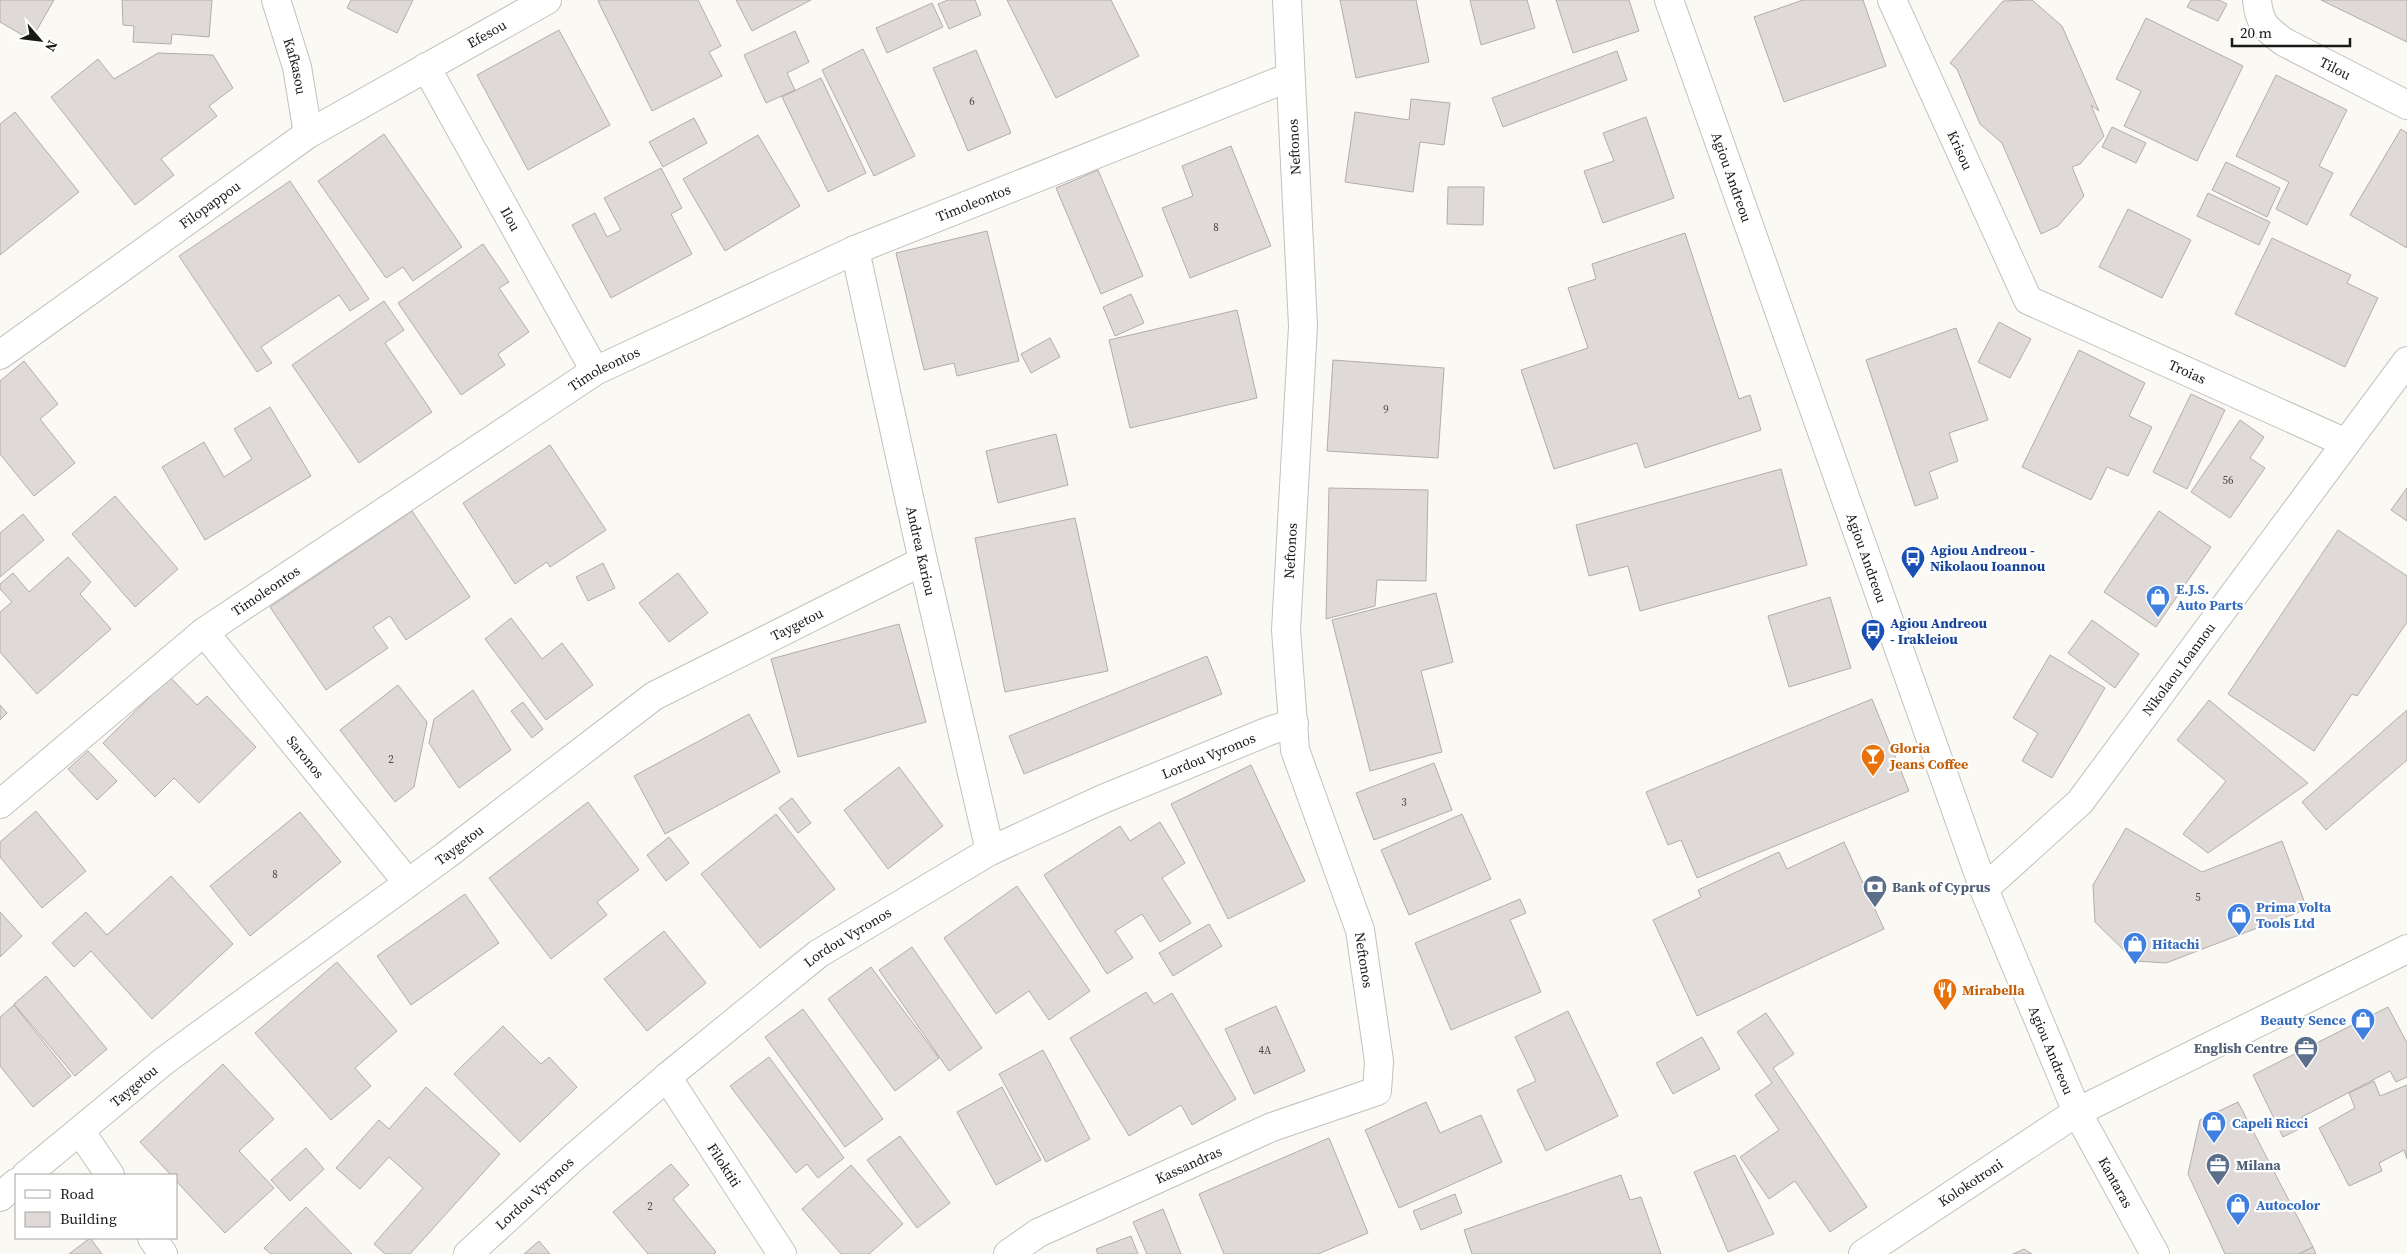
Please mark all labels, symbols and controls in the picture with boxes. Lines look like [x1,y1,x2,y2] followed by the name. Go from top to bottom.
[15,15,65,65] north arrow
[463,15,510,53] street label: Efesou
[2232,15,2350,47] scale bar
[2240,22,2272,43] text: 20 m
[278,35,311,96] street label: Kafkasou
[40,37,63,55] text: N
[2316,52,2354,85] street label: Tilou
[969,94,975,109] house number: 6
[1283,118,1305,176] street label: Neftonos
[1942,127,1978,173] street label: Krisou
[1707,130,1757,225] street label: Agiou Andreou
[175,176,244,233] street label: Filopappou
[933,179,1013,227] street label: Timoleontos
[496,203,525,235] street label: Ilou
[1213,220,1219,235] house number: 8
[564,342,643,396] street label: Timoleontos
[2165,355,2209,389] street label: Troias
[1383,402,1389,417] house number: 9
[2223,473,2234,488] house number: 56
[901,504,941,598] street label: Andrea Kariou
[1842,510,1892,606] street label: Agiou Andreou
[1279,522,1302,579] street label: Neftonos
[1930,540,2046,576] place label: Agiou Andreou - Nikolaou Ioannou
[1900,545,1926,579] bus stop icon: Agiou Andreou - Nikolaou Ioannou
[227,561,304,621] street label: Timoleontos
[2176,579,2244,615] place label: E.J.S. Auto Parts
[2145,584,2171,618] shop icon: E.J.S. Auto Parts
[767,603,827,646] street label: Taygetou
[1890,613,1988,649] place label: Agiou Andreou - Irakleiou
[1860,618,1886,652] bus stop icon: Agiou Andreou - Irakleiou
[2137,618,2220,720] street label: Nikolaou Ioannou
[1159,728,1259,784] street label: Lordou Vyronos
[282,731,329,783] street label: Saronos
[1889,738,1968,774] place label: Gloria Jeans Coffee
[1860,743,1886,777] bar icon: Gloria Jeans Coffee
[388,752,394,767] house number: 2
[1401,795,1407,810] house number: 3
[431,820,488,870] street label: Taygetou
[272,867,278,882] house number: 8
[1862,874,1888,908] bank icon: Bank of Cyprus
[1892,877,1991,897] place label: Bank of Cyprus
[2195,890,2201,905] house number: 5
[2256,897,2332,933] place label: Prima Volta Tools Ltd
[799,902,895,972] street label: Lordou Vyronos
[2226,902,2252,936] shop icon: Prima Volta Tools Ltd
[1350,931,1378,989] street label: Neftonos
[2122,931,2148,965] shop icon: Hitachi
[2152,934,2200,954] place label: Hitachi
[1932,977,1958,1011] restaurant icon: Mirabella
[1962,980,2025,1000] place label: Mirabella
[2024,1003,2079,1098] street label: Agiou Andreou
[2350,1007,2376,1041] shop icon: Beauty Sence
[2260,1010,2346,1030] place label: Beauty Sence
[2293,1035,2319,1069] office icon: English Centre
[2194,1038,2288,1058] place label: English Centre
[1259,1043,1272,1058] house number: 4A
[106,1060,162,1111] street label: Taygetou
[2201,1110,2227,1144] shop icon: Capeli Ricci
[2232,1113,2309,1133] place label: Capeli Ricci
[702,1139,746,1191] street label: Filoktiti
[1152,1141,1225,1189] street label: Kassandras
[491,1152,578,1234] street label: Lordou Vyronos
[2205,1152,2231,1186] office icon: Milana
[2094,1153,2138,1211] street label: Kantaras
[1934,1154,2007,1211] street label: Kolokotroni
[2236,1155,2281,1175] place label: Milana
[15,1174,178,1239] legend
[60,1183,94,1204] text: Road
[2225,1192,2251,1226] shop icon: Autocolor
[2256,1195,2321,1215] place label: Autocolor
[647,1199,653,1214] house number: 2
[60,1208,117,1229] text: Building

